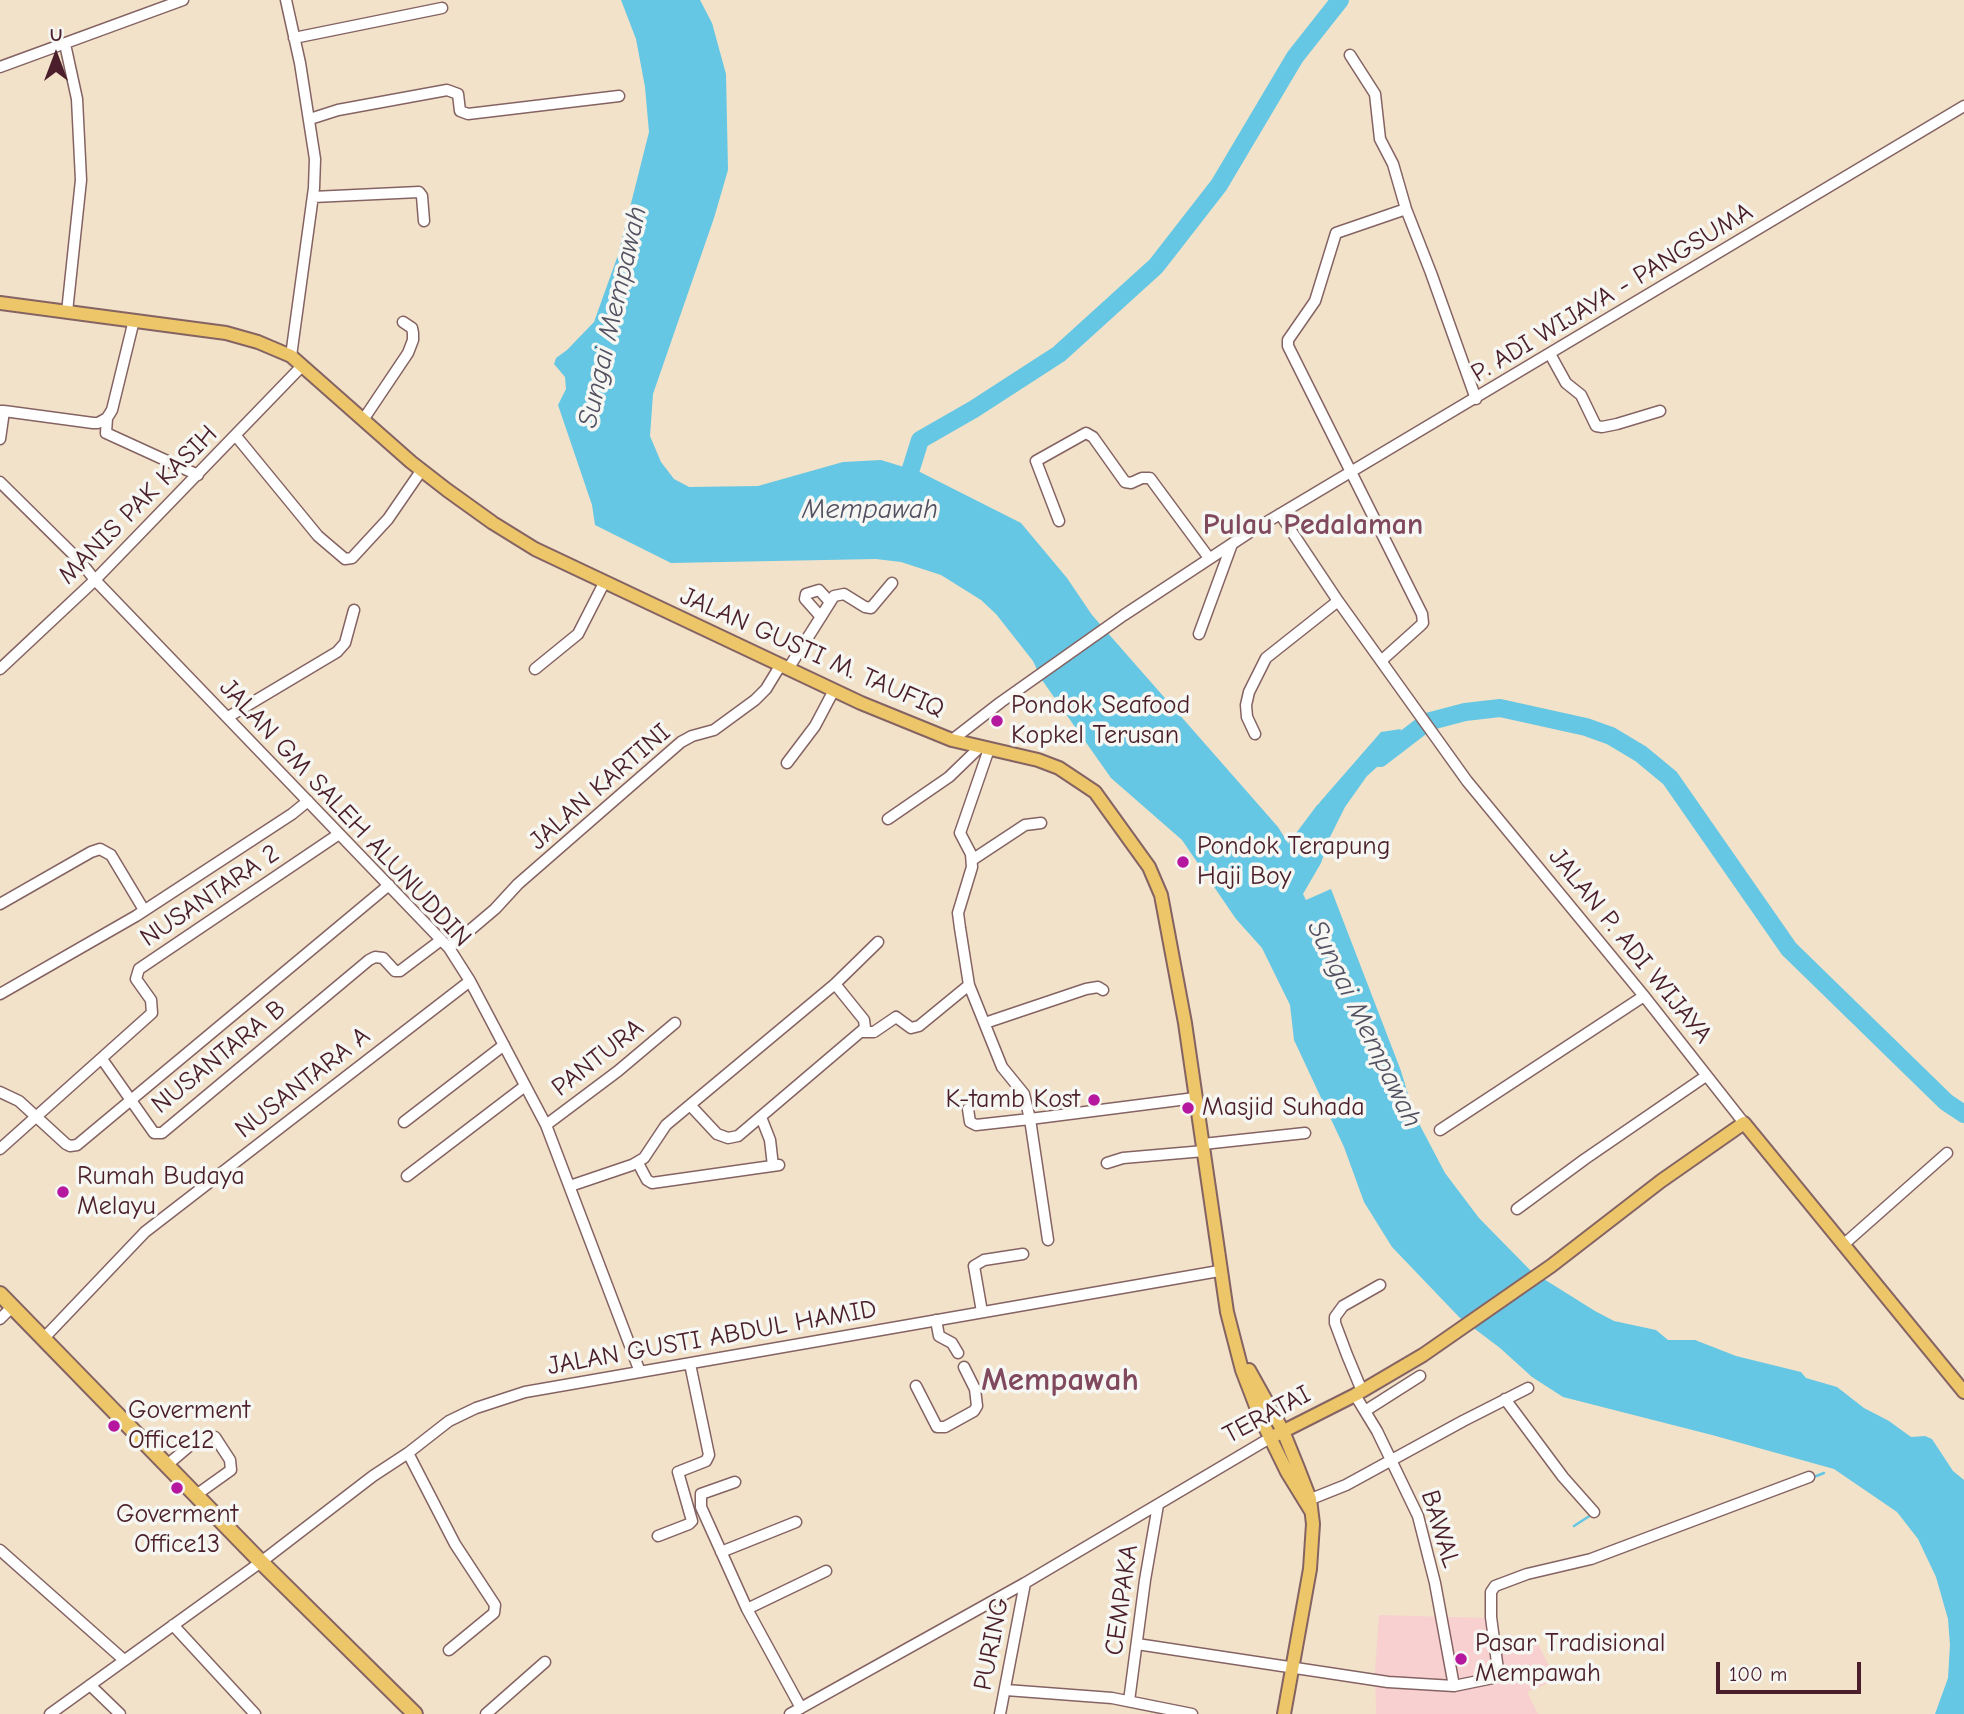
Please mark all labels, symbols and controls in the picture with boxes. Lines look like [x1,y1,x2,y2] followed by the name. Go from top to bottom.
[21,21,91,91] north arrow
[50,24,62,46] text: U
[1466,197,1758,389] street label: P. ADI WIJAYA - PANGSUMA
[571,203,655,431] water label: Sungai Mempawah
[52,419,224,591] street label: MANIS PAK KASIH
[802,493,938,527] water label: Mempawah
[1203,508,1423,544] district label: Pulau Pedalaman
[675,581,949,725] street label: JALAN GUSTI M. TAUFIQ
[212,672,478,954] street label: JALAN GM SALEH ALUNUDDIN
[1011,690,1190,752] place label: Pondok Seafood Kopkel Terusan
[989,713,1005,729] marker: Pondok Seafood Kopkel Terusan
[523,717,677,857] street label: JALAN KARTINI
[1197,831,1390,892] place label: Pondok Terapung Haji Boy
[135,838,285,954] street label: NUSANTARA 2
[1542,842,1718,1050] street label: JALAN P. ADI WIJAYA
[1175,854,1191,870] marker: Pondok Terapung Haji Boy
[1299,915,1429,1133] water label: Sungai Mempawah
[146,993,292,1121] street label: NUSANTARA B
[546,1013,650,1103] street label: PANTURA
[229,1021,377,1145] street label: NUSANTARA A
[945,1084,1080,1116] place label: K-tamb Kost
[1086,1092,1102,1108] marker: K-tamb Kost
[1202,1092,1365,1124] place label: Masjid Suhada
[1180,1100,1196,1116] marker: Masjid Suhada
[77,1161,245,1222] place label: Rumah Budaya Melayu
[55,1184,71,1200] marker: Rumah Budaya Melayu
[545,1294,879,1382] street label: JALAN GUSTI ABDUL HAMID
[981,1361,1139,1401] district label: Mempawah
[1218,1379,1316,1451] street label: TERATAI
[128,1395,250,1456] place label: Goverment Office12
[106,1418,122,1434] marker: Goverment Office12
[169,1480,185,1496] marker: Goverment Office13
[1413,1487,1467,1571] street label: BAWAL
[116,1499,238,1560] place label: Goverment Office13
[1099,1543,1145,1657] street label: CEMPAKA
[968,1595,1016,1693] street label: PURING
[1475,1628,1666,1690] place label: Pasar Tradisional Mempawah
[1719,1648,1864,1692] scale bar
[1453,1651,1469,1667] marker: Pasar Tradisional Mempawah
[1729,1662,1787,1686] text: 100 m

